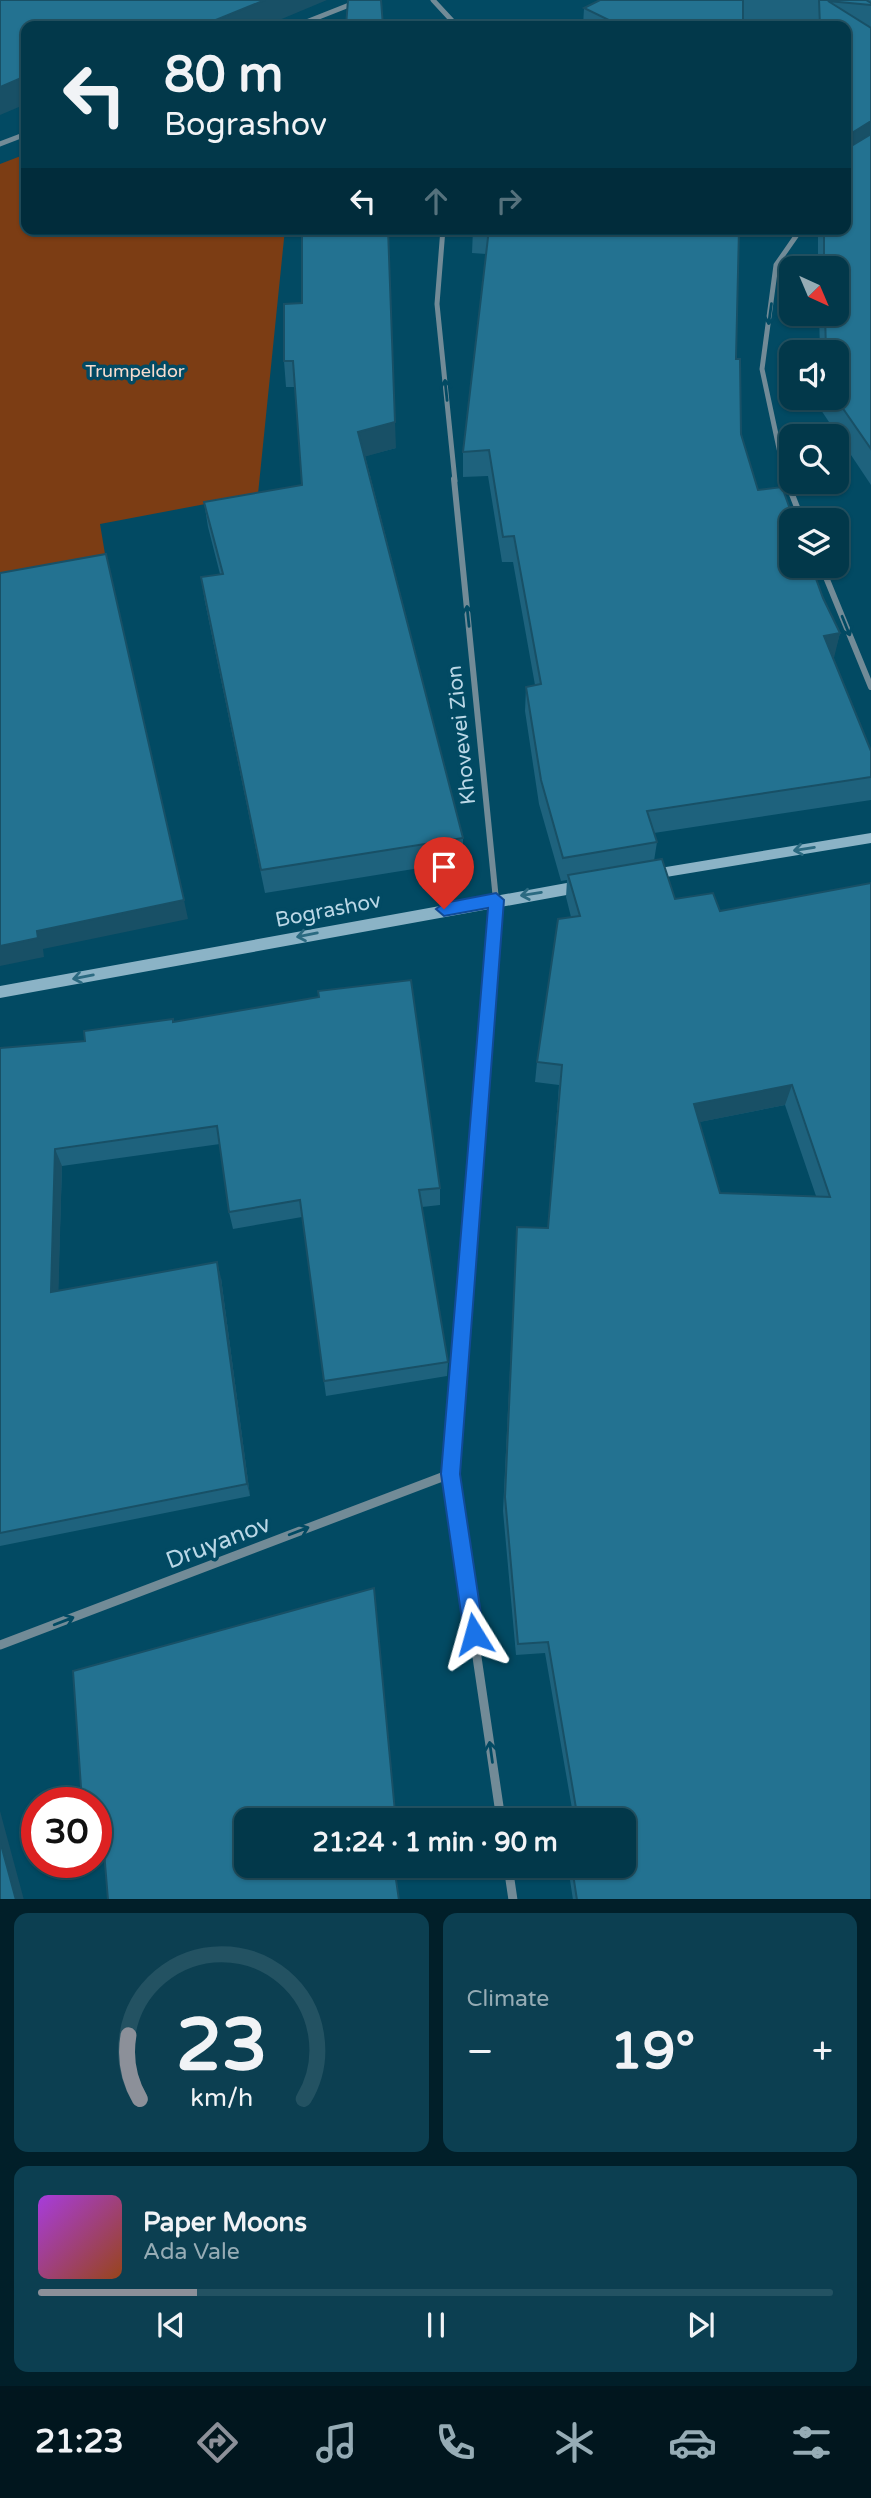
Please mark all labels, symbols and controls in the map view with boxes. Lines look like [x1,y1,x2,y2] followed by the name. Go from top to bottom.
[164,46,283,105] text: 80 m
[49,49,140,140] icon: left
[164,106,327,144] text: Bograshov
[344,182,382,220] icon: left
[417,182,455,220] icon: ahead
[490,182,528,220] icon: right
[779,256,849,326] north arrow
[779,256,849,578] map controls
[763,302,776,325] one-way arrow
[779,340,849,410] button: sound
[85,360,185,382] park label: Trumpeldor
[439,379,452,402] one-way arrow
[779,424,849,494] button: search
[779,508,849,578] button: layers
[462,605,475,628] one-way arrow
[840,615,853,637] one-way arrow
[442,664,481,806] street label: Khovevei Zion
[414,837,474,909] pin
[793,843,816,856] one-way arrow
[425,848,463,886] icon: arrive
[273,888,383,933] street label: Bograshov
[520,888,543,901] one-way arrow
[296,929,319,942] one-way arrow
[72,970,95,984] one-way arrow
[162,1509,275,1576] street label: Druyanov
[288,1524,310,1537] one-way arrow
[437,1597,511,1671] position arrow
[52,1614,74,1626] one-way arrow
[485,1742,498,1764] one-way arrow
[21,1787,112,1878] speed limit sign: 30
[312,1827,558,1858] text: 21:24 · 1 min · 90 m
[467,1985,549,2013] text: Climate
[176,2002,267,2090] text: 23
[610,2020,695,2083] text: 19°
[467,2029,494,2075] text: −
[812,2029,833,2075] text: +
[190,2082,253,2112] text: km/h
[143,2207,307,2238] text: Paper Moons
[143,2238,240,2266] text: Ada Vale
[152,2306,190,2344] icon: previous
[417,2306,455,2344] icon: pause
[682,2306,720,2344] icon: next
[193,2418,242,2467] icon: directions
[312,2418,361,2467] icon: music
[431,2418,480,2467] icon: phone
[550,2418,599,2467] icon: climate
[668,2418,717,2467] icon: car
[787,2418,836,2467] icon: filters
[35,2423,124,2461] text: 21:23

